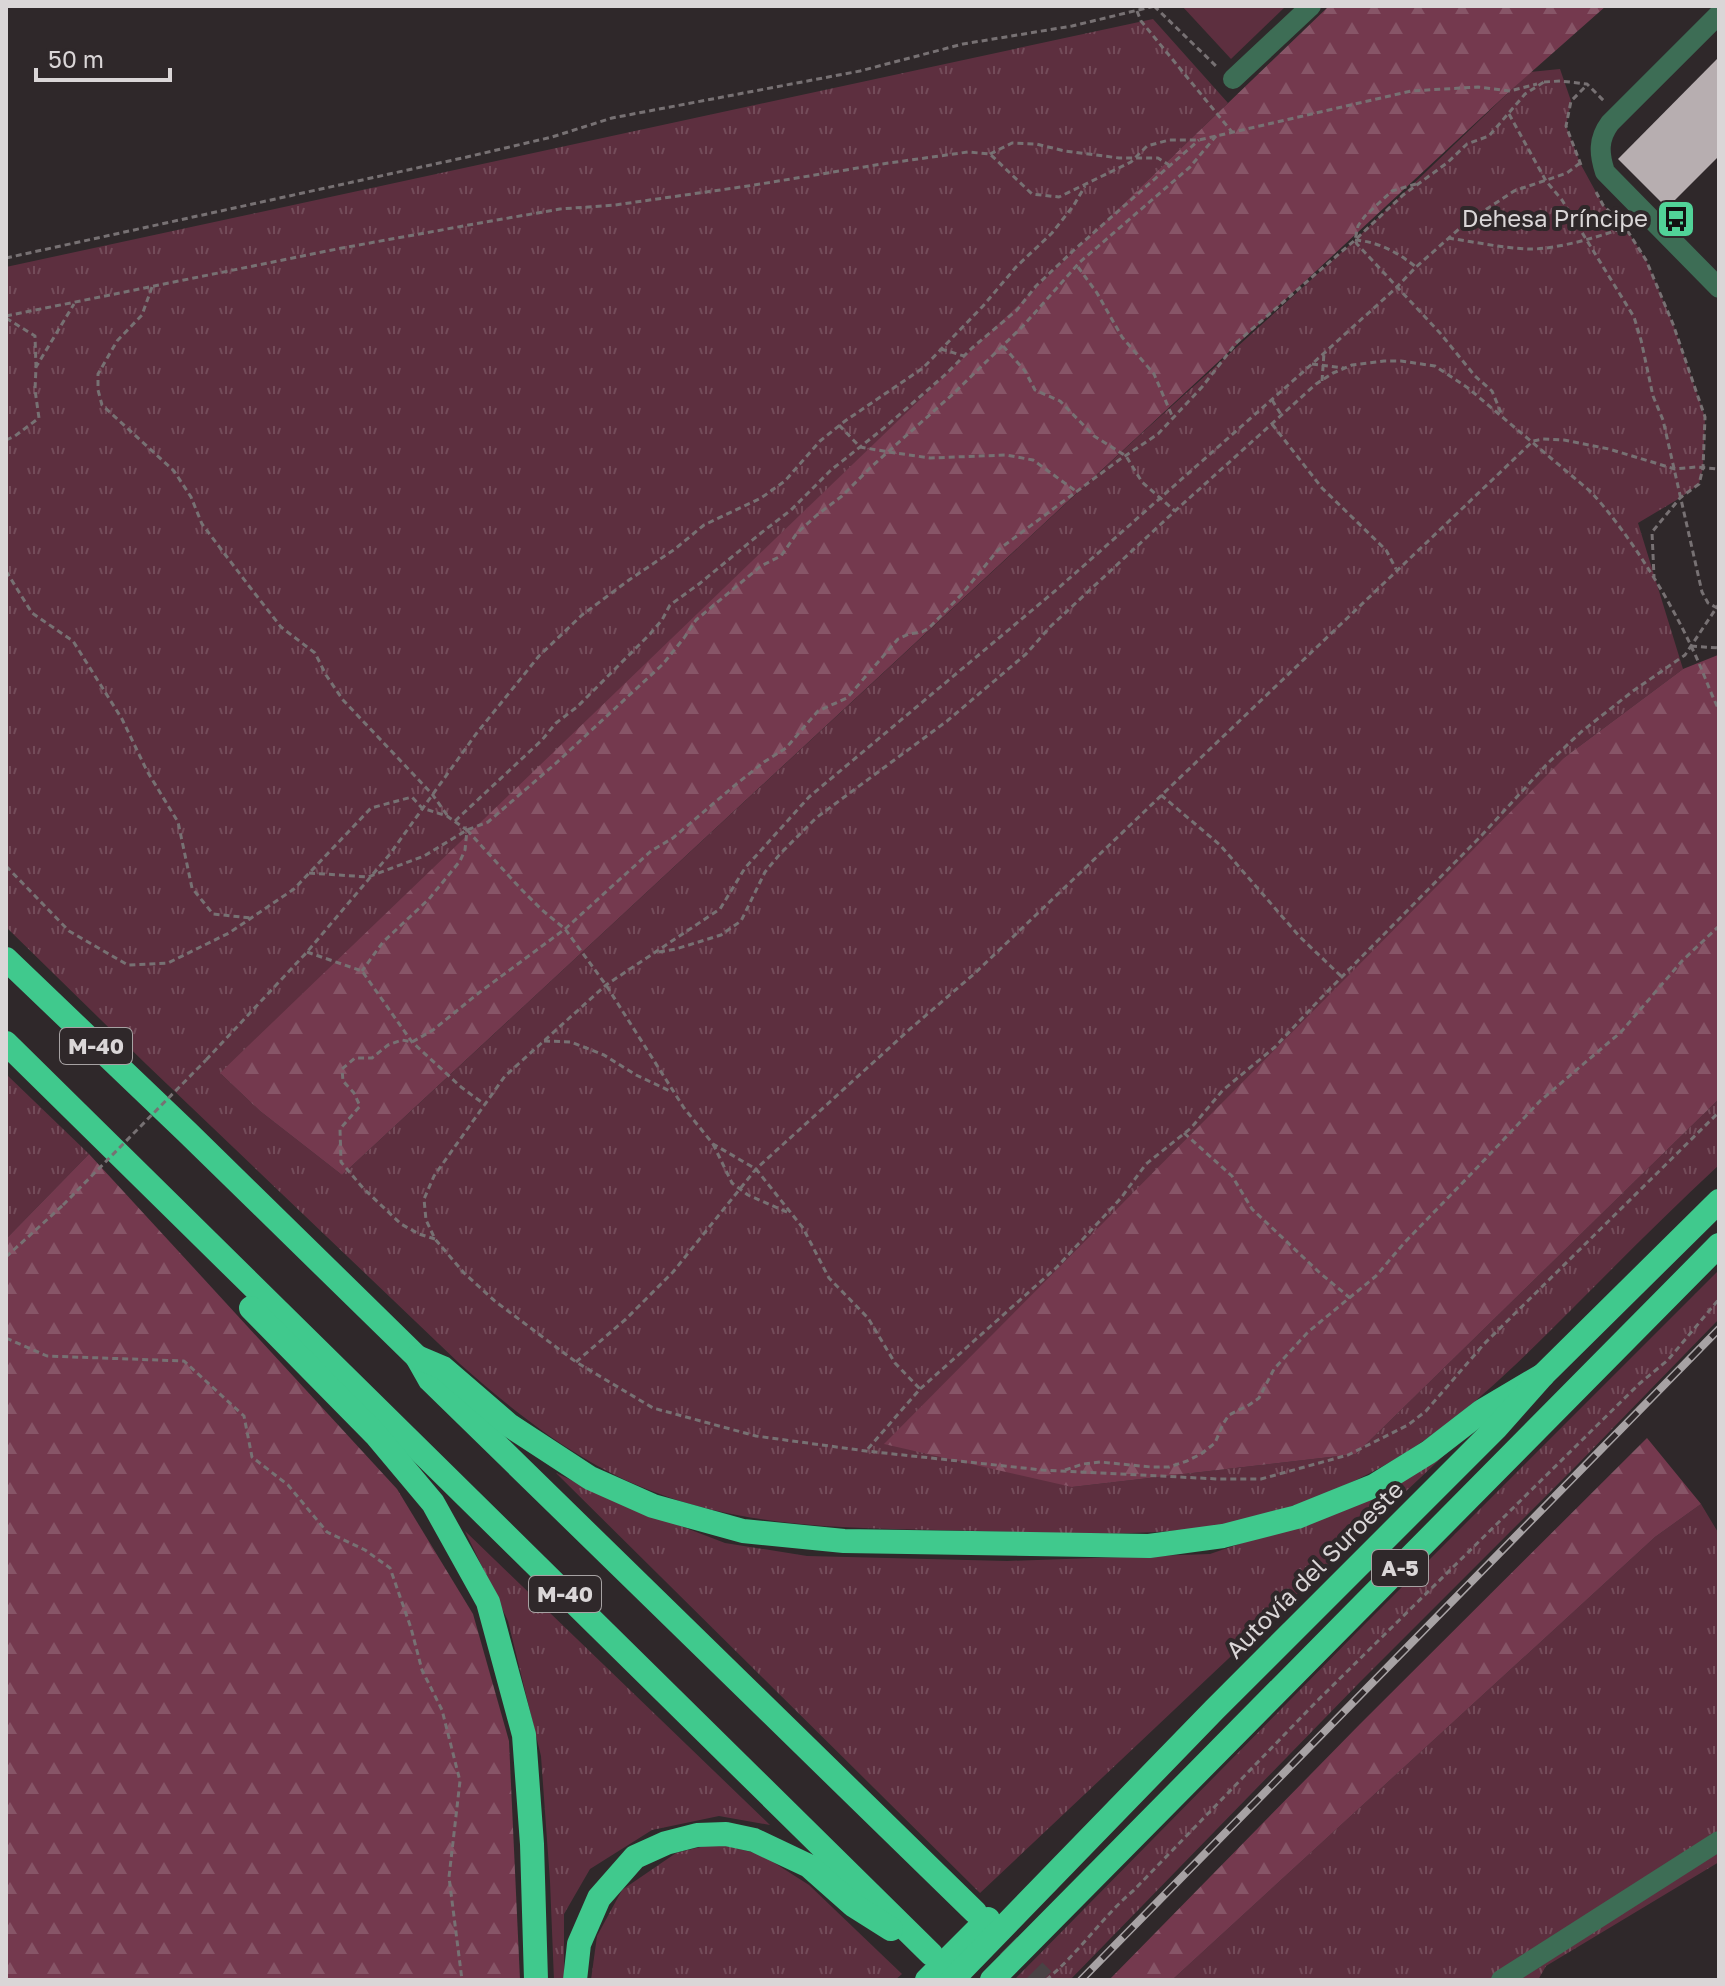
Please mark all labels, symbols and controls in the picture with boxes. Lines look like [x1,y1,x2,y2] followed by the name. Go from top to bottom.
[36,32,170,82] scale bar
[48,44,104,73] text: 50 m
[1655,198,1697,240] bus stop icon: Dehesa Príncipe
[1462,203,1648,232] place label: Dehesa Príncipe
[60,1028,132,1064] road number: M-40
[1219,1474,1409,1664] street label: Autovía del Suroeste
[1372,1550,1428,1586] road number: A-5
[529,1576,601,1612] road number: M-40

